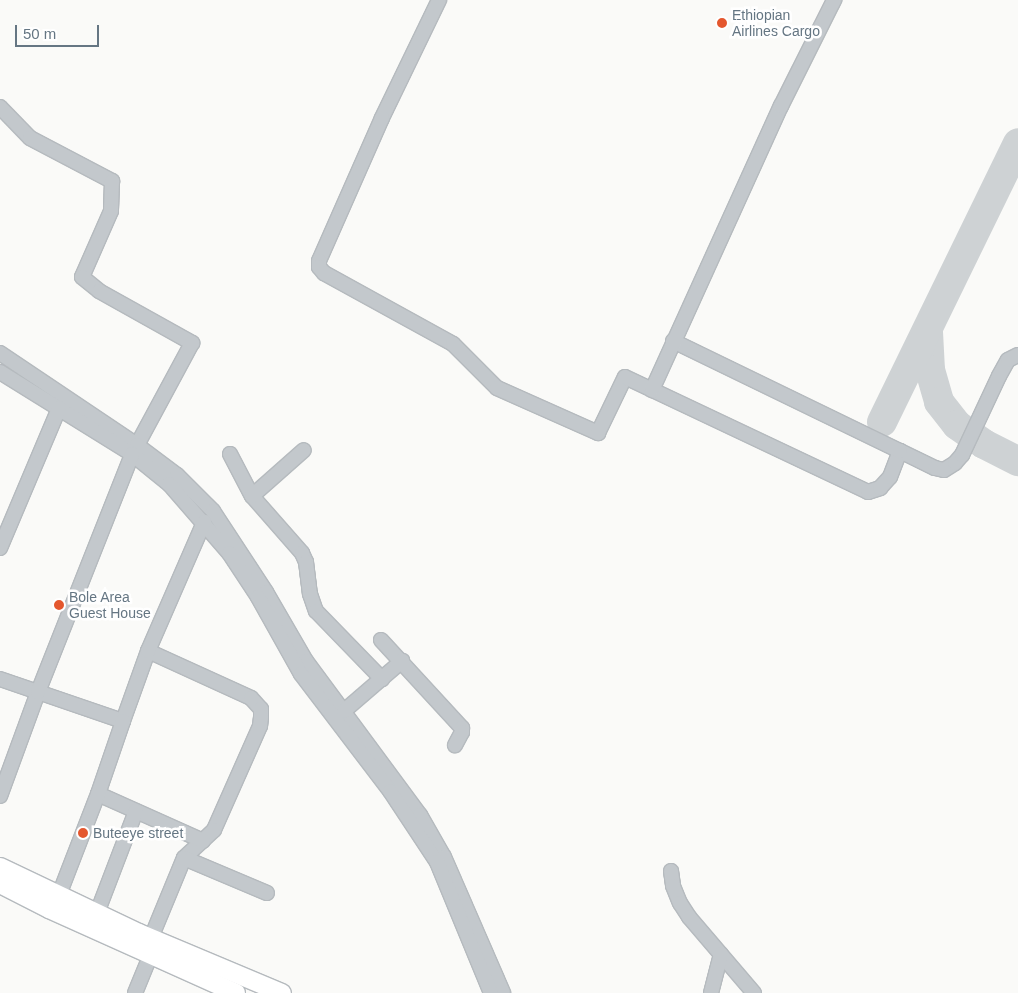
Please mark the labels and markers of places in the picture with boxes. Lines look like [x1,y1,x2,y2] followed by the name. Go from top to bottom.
[732,7,820,40] place label: Ethiopian Airlines Cargo
[716,17,728,29] marker: Ethiopian Airlines Cargo
[69,589,151,622] place label: Bole Area Guest House
[53,599,65,611] marker: Bole Area Guest House
[93,825,183,841] place label: Buteeye street
[77,827,89,839] marker: Buteeye street

